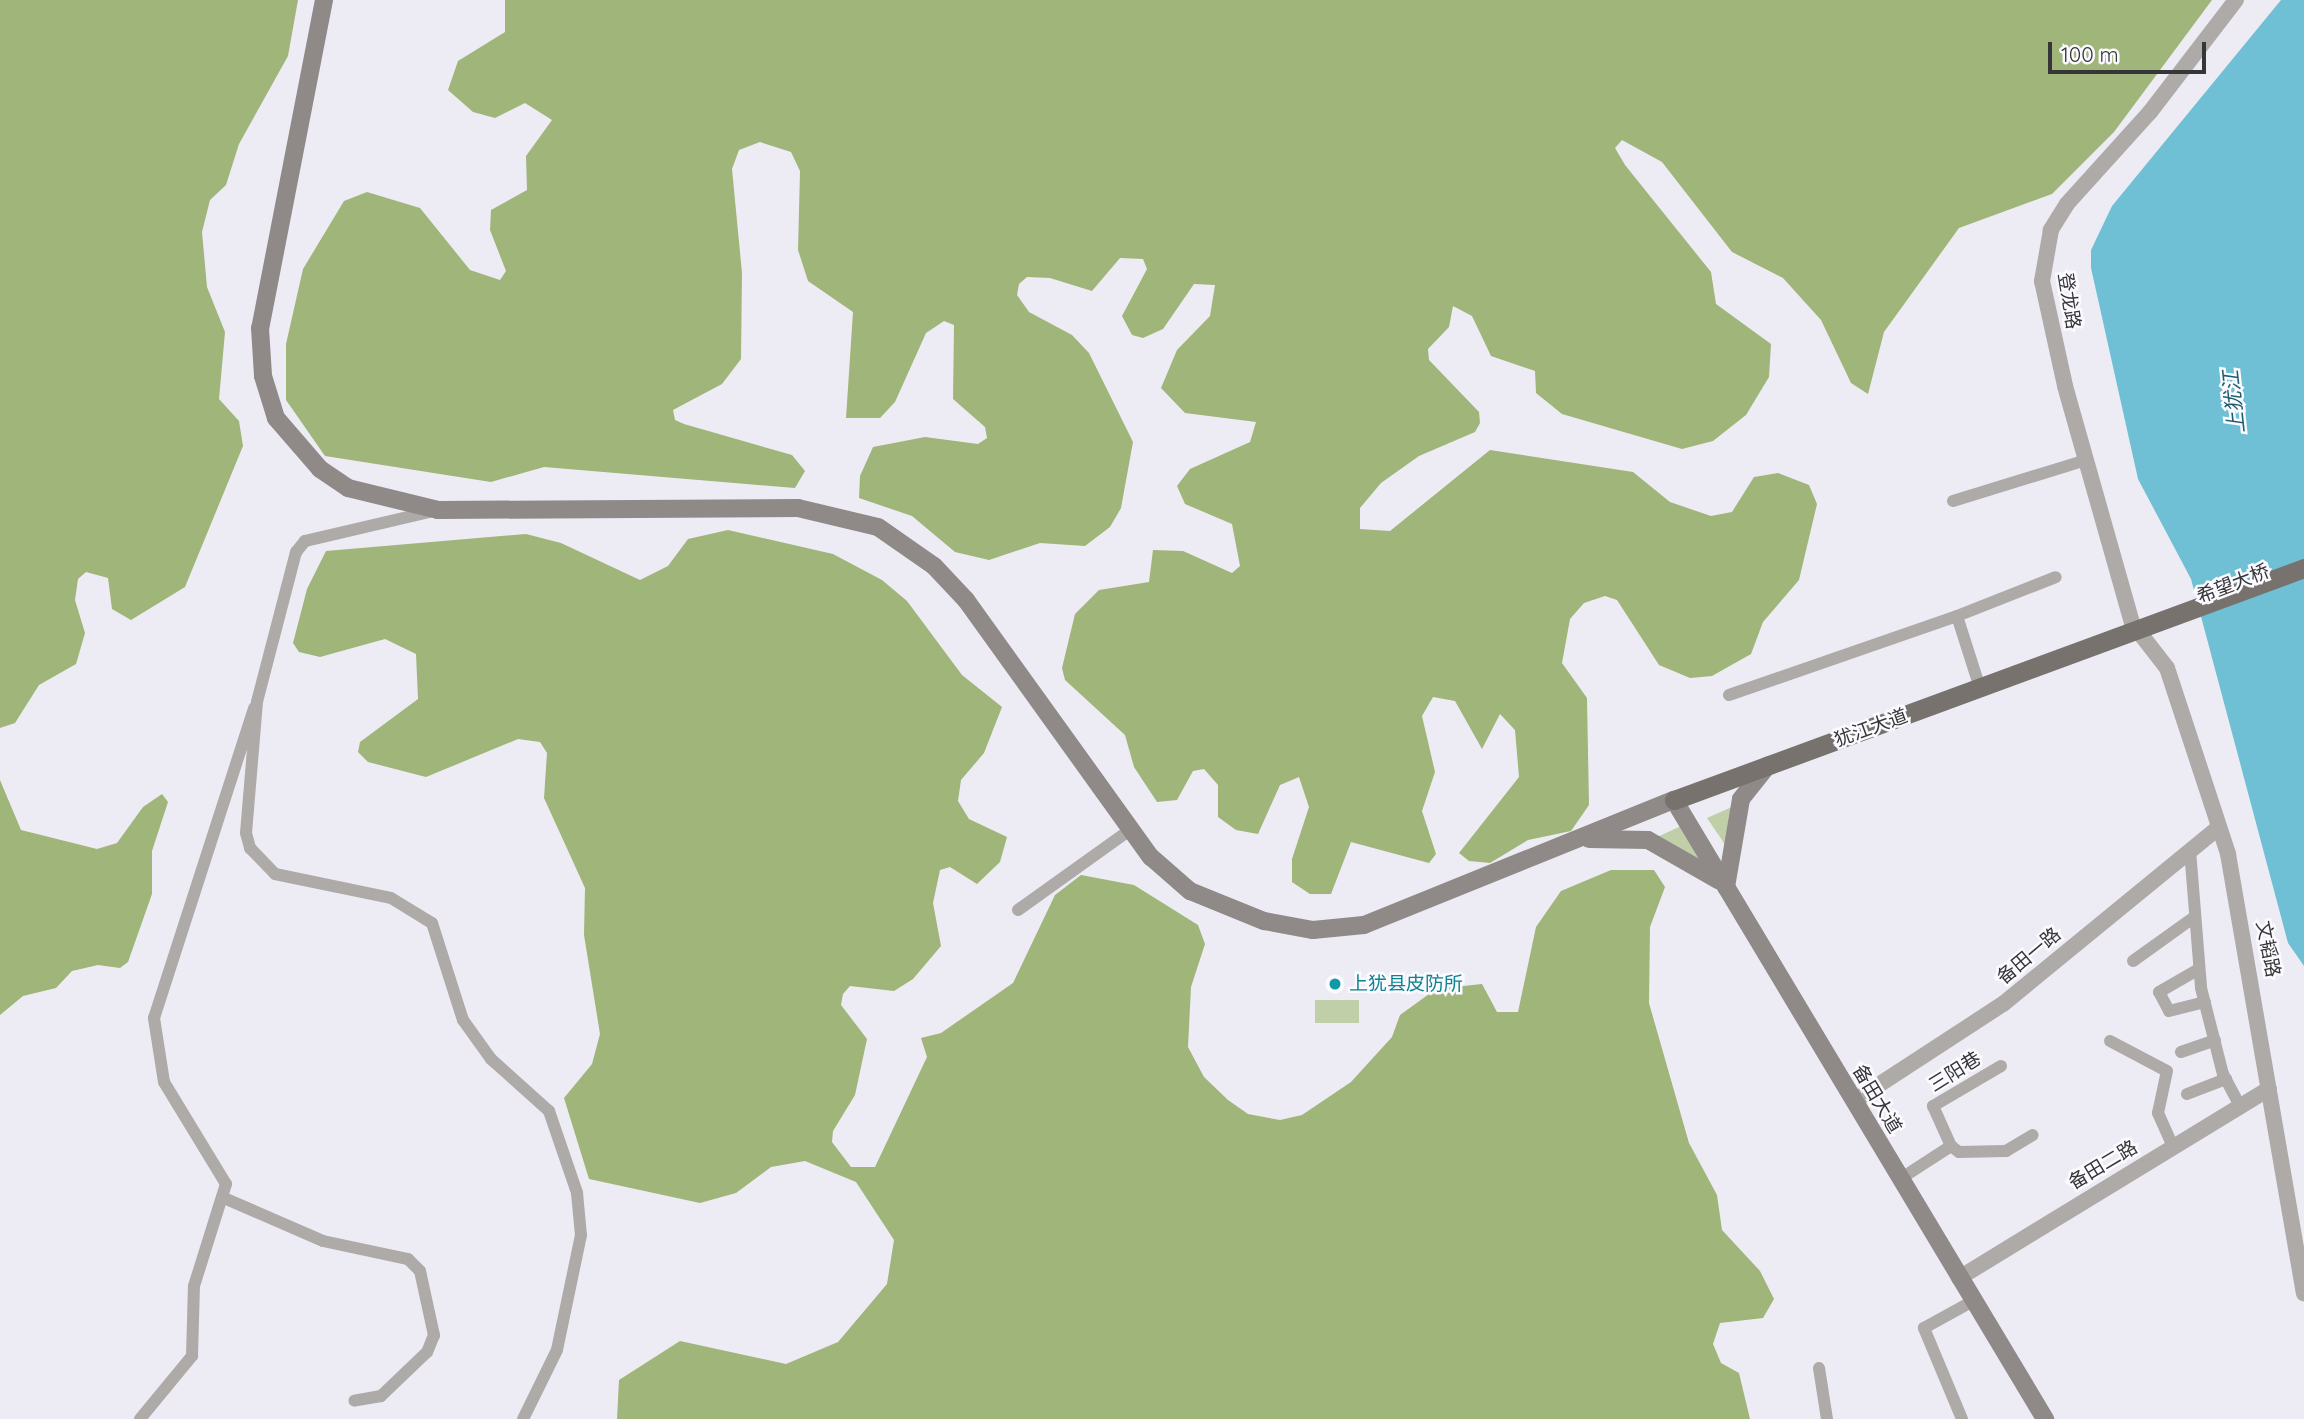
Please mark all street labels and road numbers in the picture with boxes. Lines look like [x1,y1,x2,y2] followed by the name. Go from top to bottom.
[2053,271,2085,331] street label: 登龙路
[2193,560,2273,608] street label: 希望大桥
[1831,704,1911,752] street label: 犹江大道
[2251,919,2285,979] street label: 文韬路
[1993,923,2065,989] street label: 备田一路
[1925,1047,1985,1097] street label: 三阳巷
[1848,1061,1906,1137] street label: 备田大道
[2065,1136,2141,1194] street label: 备田二路

